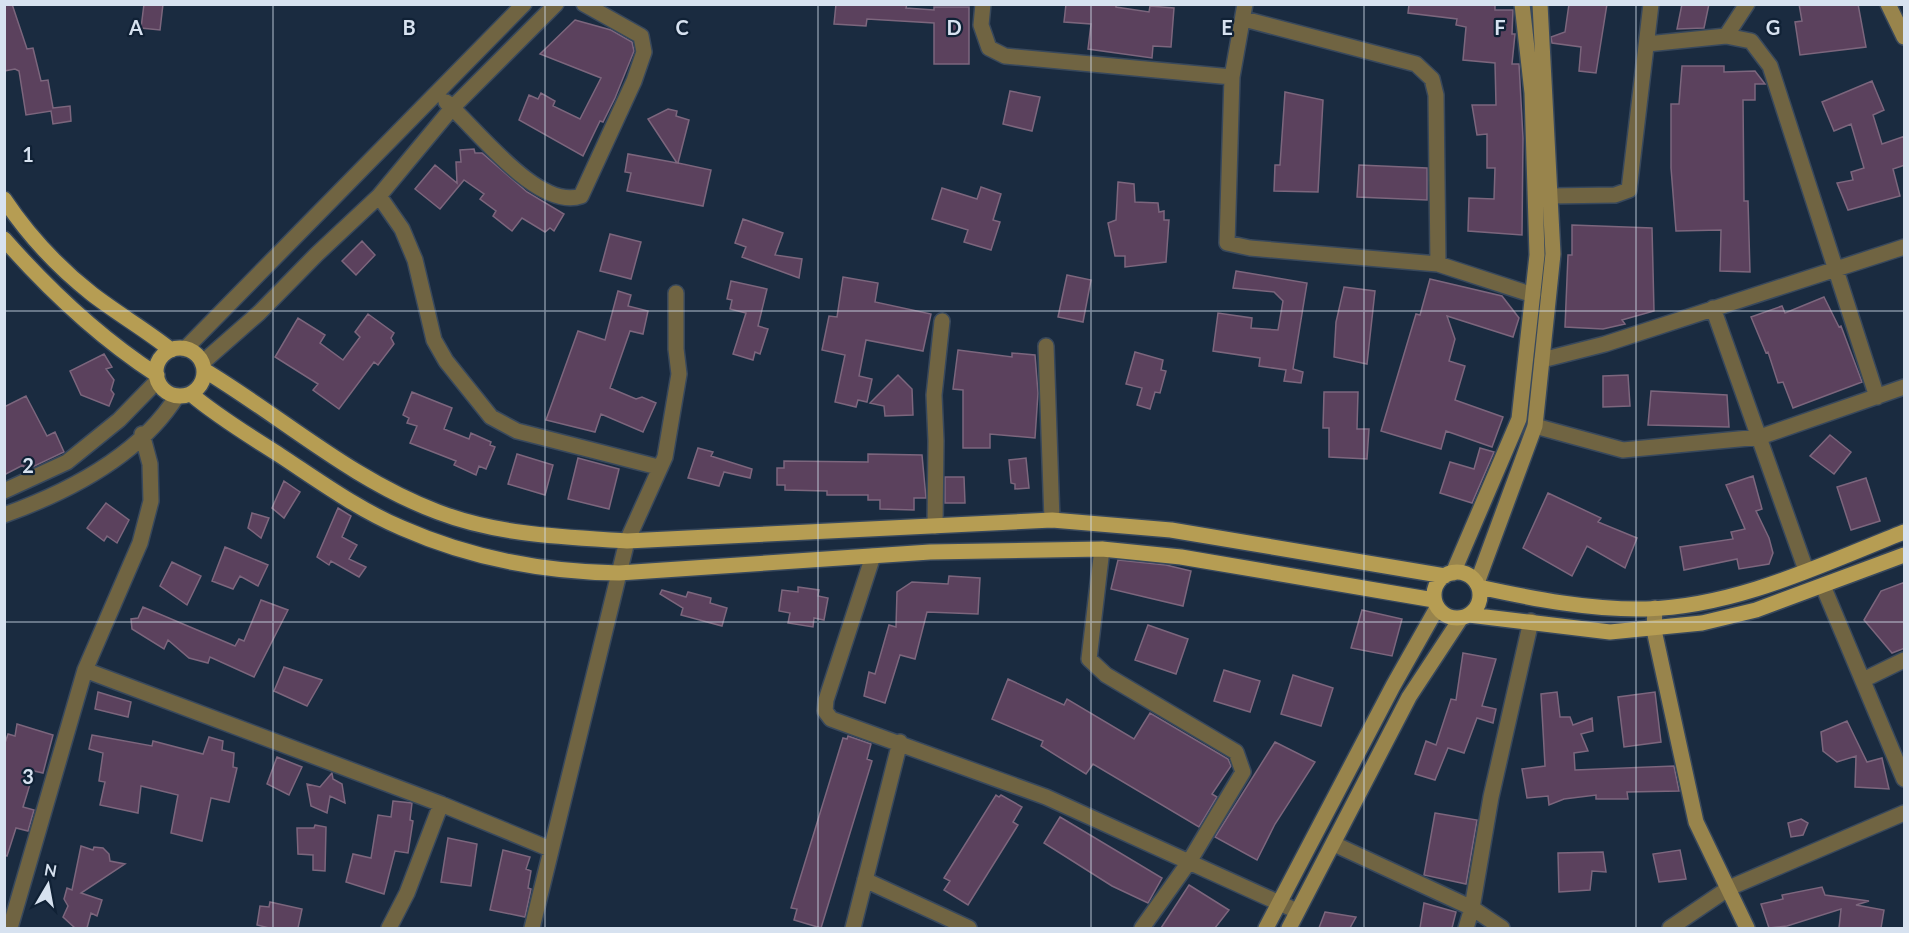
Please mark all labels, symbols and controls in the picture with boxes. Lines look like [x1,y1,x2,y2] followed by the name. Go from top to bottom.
[128,15,143,39] text: A
[402,15,416,39] text: B
[675,15,689,39] text: C
[946,15,962,39] text: D
[1221,15,1233,39] text: E
[1494,15,1506,39] text: F
[1766,15,1780,39] text: G
[22,142,34,166] text: 1
[22,453,34,477] text: 2
[22,764,34,788] text: 3
[18,855,78,915] north arrow
[43,859,58,880] text: N

